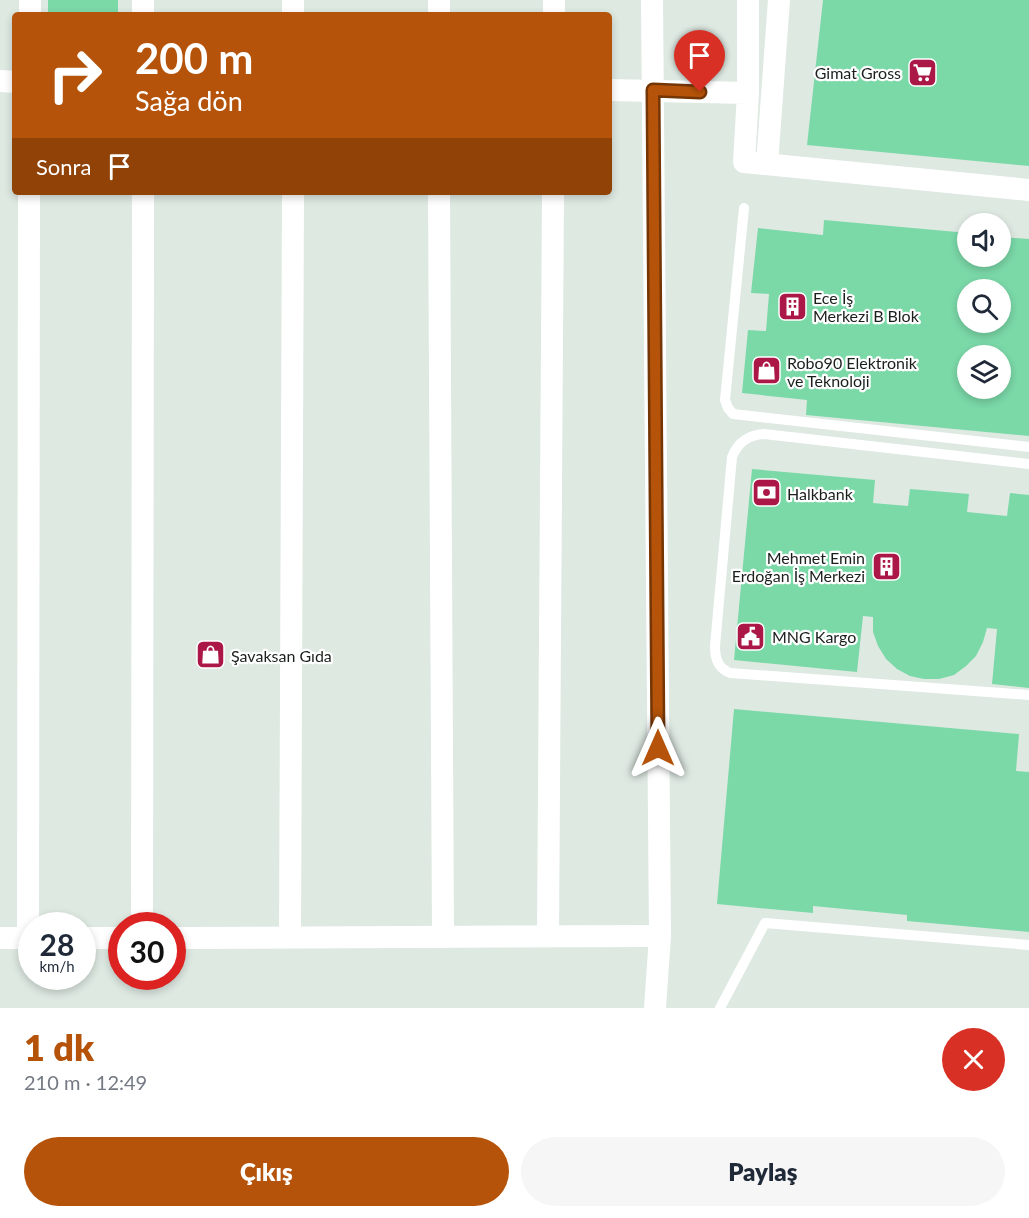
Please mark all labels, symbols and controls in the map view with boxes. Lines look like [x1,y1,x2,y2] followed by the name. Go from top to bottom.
[674,30,725,92] pin
[135,33,253,83] text: 200 m
[36,36,114,114] icon: right
[683,39,716,72] icon: arrive
[906,56,938,88] supermarket icon: Gimat Gross
[815,63,901,82] place label: Gimat Gross
[135,84,243,117] text: Sağa dön
[103,150,136,183] icon: arrive
[36,153,91,180] text: Sonra
[957,213,1011,399] map controls
[957,213,1011,267] button: sound
[957,279,1011,333] button: search
[813,288,920,325] place label: Ece İş Merkezi B Blok
[776,290,808,322] building icon: Ece İş Merkezi B Blok
[957,345,1011,399] button: layers
[787,353,918,390] place label: Robo90 Elektronik ve Teknoloji
[750,355,782,387] shop icon: Robo90 Elektronik ve Teknoloji
[750,477,782,509] bank icon: Halkbank
[787,484,854,503] place label: Halkbank
[732,548,865,585] place label: Mehmet Emin Erdoğan İş Merkezi
[870,550,902,582] building icon: Mehmet Emin Erdoğan İş Merkezi
[735,620,767,652] public building icon: MNG Kargo
[772,627,856,646] place label: MNG Kargo
[194,639,226,671] shop icon: Şavaksan Gıda
[231,646,332,665] place label: Şavaksan Gıda
[626,716,690,780] position arrow
[108,912,186,990] speed limit sign: 30
[40,926,74,962] text: 28
[39,957,75,975] text: km/h
[24,1025,94,1069] text: 1 dk
[942,1028,1005,1091] button: close
[24,1070,147,1094] text: 210 m · 12:49
[24,1137,509,1206] button: Çıkış
[521,1137,1005,1206] button: Paylaş

